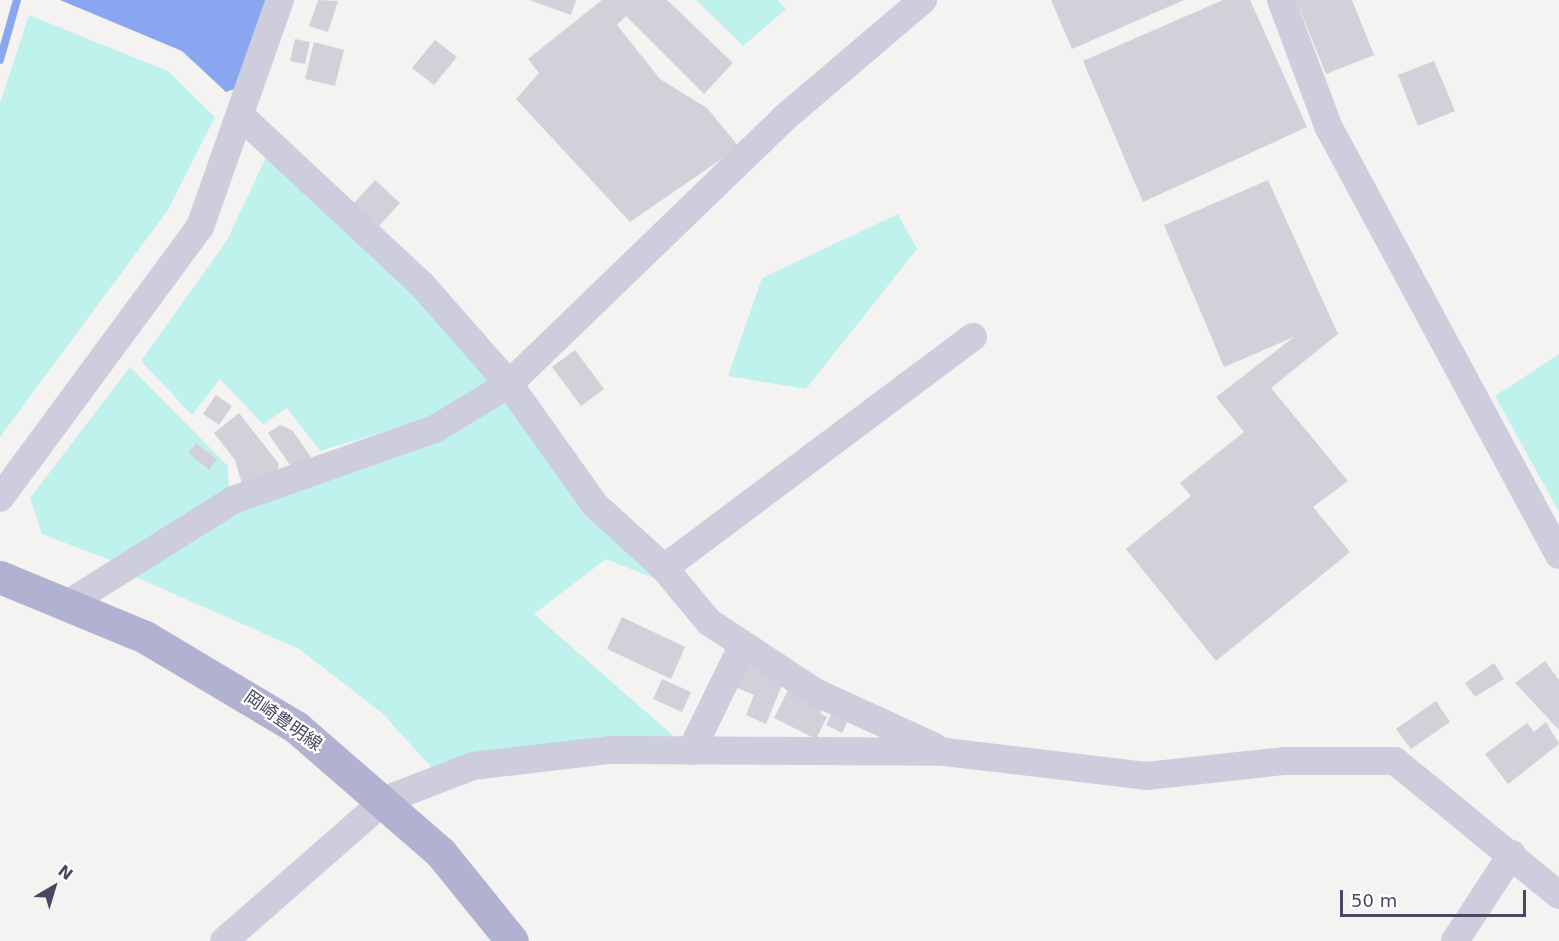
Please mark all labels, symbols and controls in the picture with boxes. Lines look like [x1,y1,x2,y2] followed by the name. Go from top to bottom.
[240,686,326,756] street label: 岡崎豊明線
[24,857,84,917] north arrow
[54,861,77,884] text: N
[1343,878,1529,916] scale bar
[1351,890,1397,911] text: 50 m

